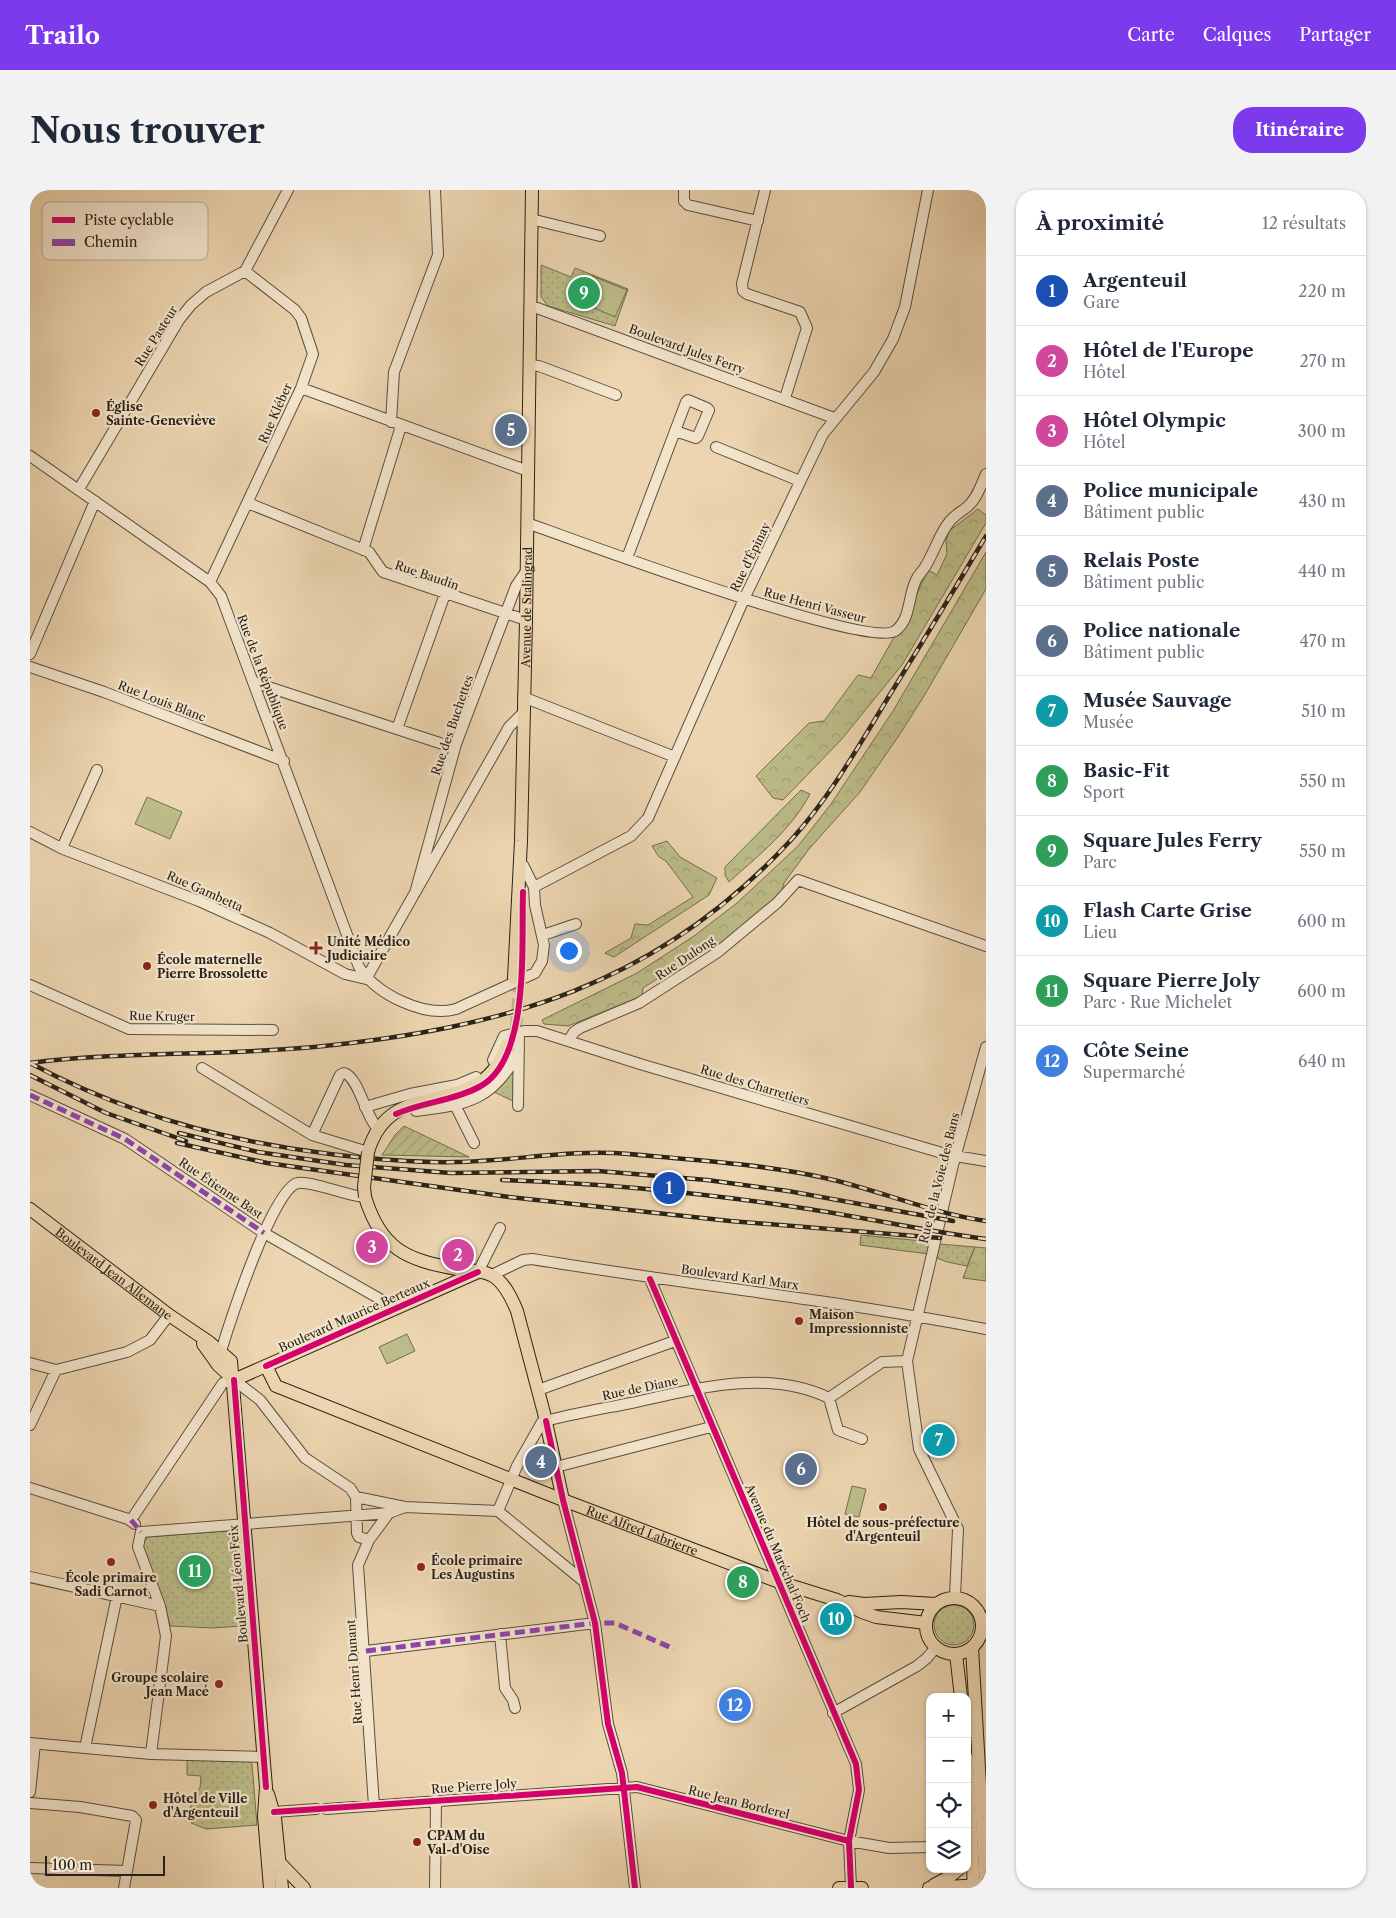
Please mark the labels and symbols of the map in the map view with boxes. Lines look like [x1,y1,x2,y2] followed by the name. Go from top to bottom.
[42,202,208,260] legend
[84,211,174,229] text: Piste cyclable
[84,233,138,251] text: Chemin
[568,274,600,312] pin: 9
[131,303,181,369] street label: Rue Pasteur
[627,321,747,377] street label: Boulevard Jules Ferry
[255,380,295,446] street label: Rue Kléber
[106,398,216,428] place label: Église Sainte-Geneviève
[90,407,102,419] marker: Église Sainte-Geneviève
[495,411,527,449] pin: 5
[726,519,773,594] street label: Rue d'Épinay
[517,546,535,669] street label: Avenue de Stalingrad
[393,557,461,593] street label: Rue Baudin
[762,584,868,626] street label: Rue Henri Vasseur
[234,612,292,732] street label: Rue de la République
[428,673,476,777] street label: Rue des Buchettes
[116,677,208,725] street label: Rue Louis Blanc
[164,867,246,915] street label: Rue Gambetta
[653,932,718,983] street label: Rue Dulong
[325,934,410,963] place label: Unité Médico Judiciaire
[556,938,582,964] your location
[309,941,323,955] marker: Unité Médico Judiciaire
[157,951,268,981] place label: École maternelle Pierre Brossolette
[141,960,153,972] marker: École maternelle Pierre Brossolette
[129,1008,195,1024] street label: Rue Kruger
[699,1061,811,1109] street label: Rue des Charretiers
[915,1111,963,1245] street label: Rue de la Voie des Bans
[176,1154,267,1222] street label: Rue Étienne Bast
[653,1169,685,1207] pin: 1
[53,1224,176,1323] street label: Boulevard Jean Allemane
[356,1228,388,1266] pin: 3
[442,1236,474,1274] pin: 2
[680,1261,800,1293] street label: Boulevard Karl Marx
[276,1275,432,1355] street label: Boulevard Maurice Berteaux
[809,1307,908,1336] place label: Maison Impressionniste
[793,1315,805,1327] marker: Maison Impressionniste
[601,1373,680,1403] street label: Rue de Diane
[923,1421,955,1459] pin: 7
[525,1443,557,1481] pin: 4
[785,1450,817,1488] pin: 6
[742,1481,814,1625] street label: Avenue du Maréchal Foch
[877,1501,889,1513] marker: Hôtel de sous-préfecture d'Argenteuil
[584,1502,700,1558] street label: Rue Alfred Labrierre
[807,1515,959,1544] place label: Hôtel de sous-préfecture d'Argenteuil
[225,1524,251,1644] street label: Boulevard Léon Feix
[179,1552,211,1590] pin: 11
[431,1552,523,1582] place label: École primaire Les Augustins
[105,1556,117,1568] marker: École primaire Sadi Carnot
[415,1561,427,1573] marker: École primaire Les Augustins
[727,1563,759,1601] pin: 8
[65,1569,157,1599] place label: École primaire Sadi Carnot
[820,1600,852,1638] pin: 10
[343,1618,365,1725] street label: Rue Henri Dunant
[111,1670,209,1699] place label: Groupe scolaire Jean Macé
[213,1678,225,1690] marker: Groupe scolaire Jean Macé
[719,1686,751,1724] pin: 12
[431,1776,518,1796] street label: Rue Pierre Joly
[687,1782,792,1822] street label: Rue Jean Borderel
[163,1791,247,1820] place label: Hôtel de Ville d'Argenteuil
[147,1799,159,1811] marker: Hôtel de Ville d'Argenteuil
[426,1828,490,1857] place label: CPAM du Val-d'Oise
[411,1836,423,1848] marker: CPAM du Val-d'Oise
[45,1853,165,1876] scale bar

